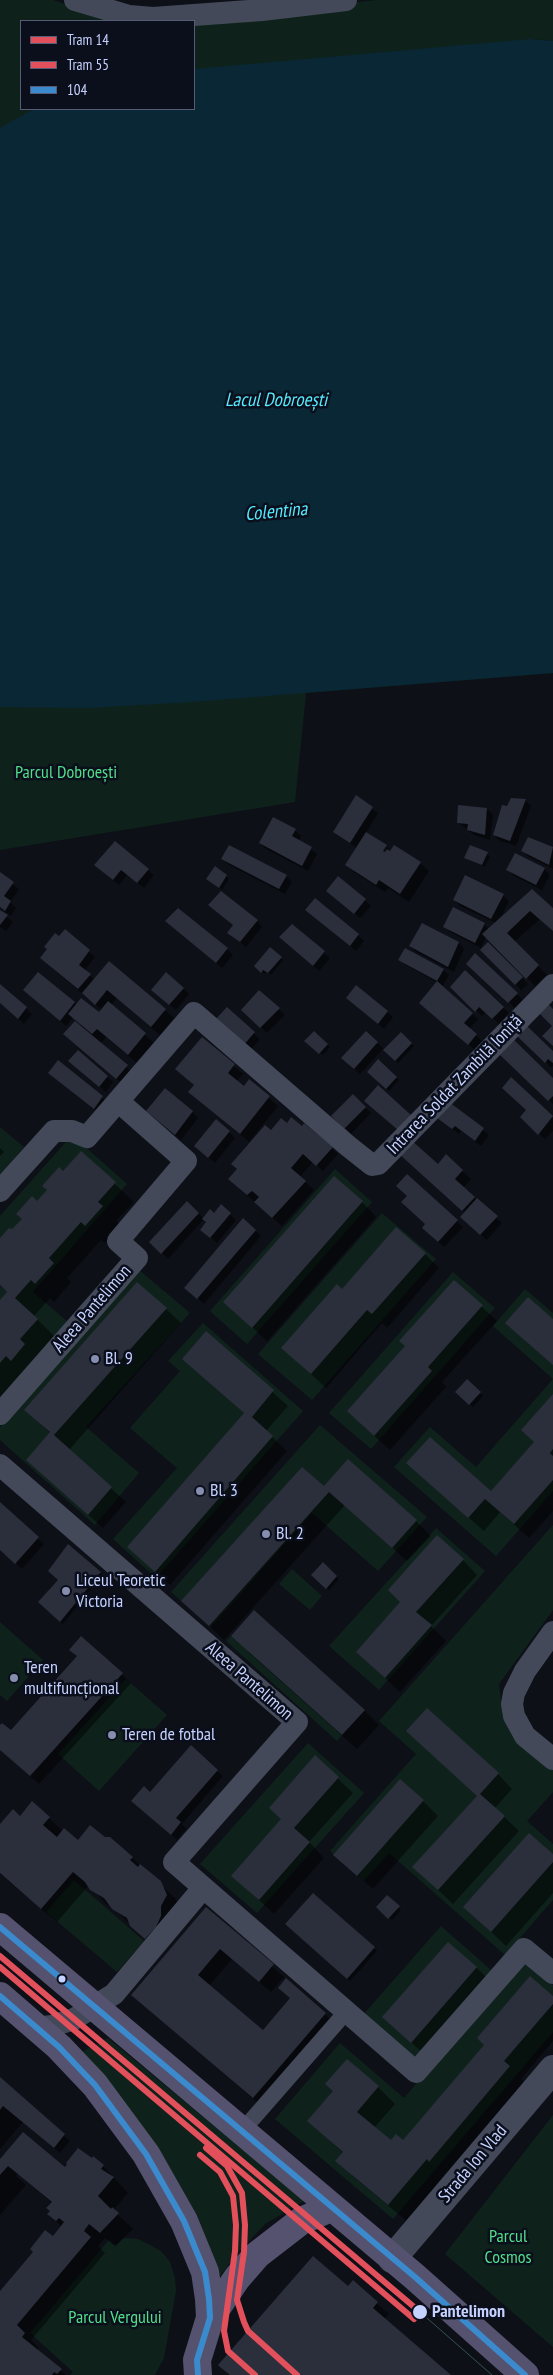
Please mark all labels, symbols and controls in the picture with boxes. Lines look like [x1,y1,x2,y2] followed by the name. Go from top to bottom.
[20,20,195,110] legend
[67,30,109,49] text: Tram 14
[67,55,109,74] text: Tram 55
[67,80,87,99] text: 104
[225,390,327,412] water label: Lacul Dobroești
[244,498,308,526] water label: Colentina
[15,762,117,784] park label: Parcul Dobroești
[383,1011,527,1159] street label: Intrarea Soldat Zambilă Ioniță
[48,1261,136,1357] street label: Aleea Pantelimon
[105,1348,133,1370] place label: Bl. 9
[89,1353,101,1365] marker: Bl. 9
[210,1480,238,1502] place label: Bl. 3
[194,1485,206,1497] marker: Bl. 3
[276,1523,304,1545] place label: Bl. 2
[260,1528,272,1540] marker: Bl. 2
[76,1570,166,1612] place label: Liceul Teoretic Victoria
[60,1585,72,1597] marker: Liceul Teoretic Victoria
[201,1637,297,1725] street label: Aleea Pantelimon
[24,1657,119,1700] place label: Teren multifuncțional
[8,1672,20,1684] marker: Teren multifuncțional
[122,1724,215,1746] place label: Teren de fotbal
[106,1729,118,1741] marker: Teren de fotbal
[57,1974,67,1984] unlabelled marker
[434,2121,512,2207] street label: Strada Ion Vlad
[484,2226,532,2268] park label: Parcul Cosmos
[432,2301,505,2323] place label: Pantelimon
[411,2303,429,2321] marker: Pantelimon
[68,2307,162,2329] park label: Parcul Vergului

